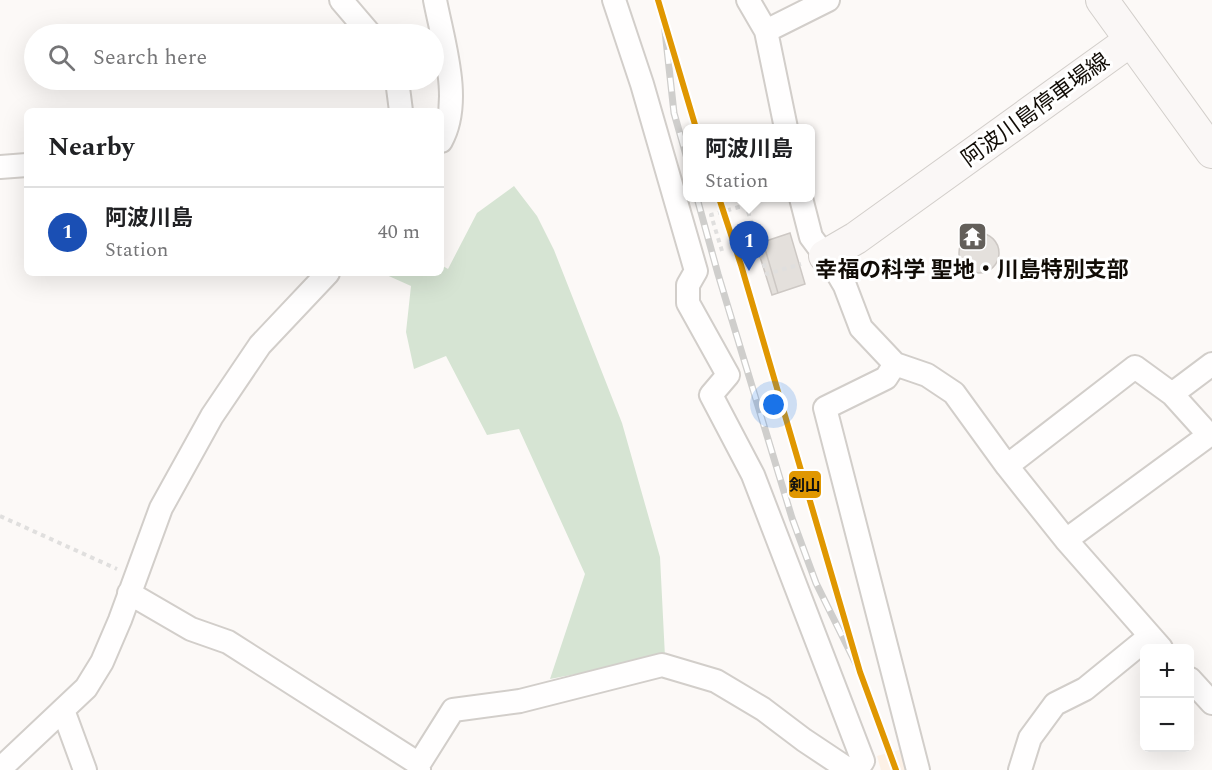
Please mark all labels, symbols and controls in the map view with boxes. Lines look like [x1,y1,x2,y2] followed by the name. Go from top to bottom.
[24,24,444,90] search box
[45,41,78,74] icon: search
[93,41,207,74] text: Search here
[955,45,1117,175] street label: 阿波川島停車場線
[683,124,815,202] popup
[48,127,134,167] text: Nearby
[705,133,793,166] text: 阿波川島
[705,166,768,196] text: Station
[105,202,193,235] text: 阿波川島
[62,217,73,247] text: 1
[378,217,420,247] text: 40 m
[956,221,988,253] temple icon: 幸福の科学 聖地・川島特別支部
[730,222,768,271] pin: 1
[105,235,168,265] text: Station
[815,254,1129,287] place label: 幸福の科学 聖地・川島特別支部
[759,390,788,419] your location
[788,470,822,499] line badge: 剣山
[789,474,821,498] text: 剣山
[1140,644,1194,752] map controls
[1140,644,1194,698] button: +
[1140,698,1194,752] button: −

